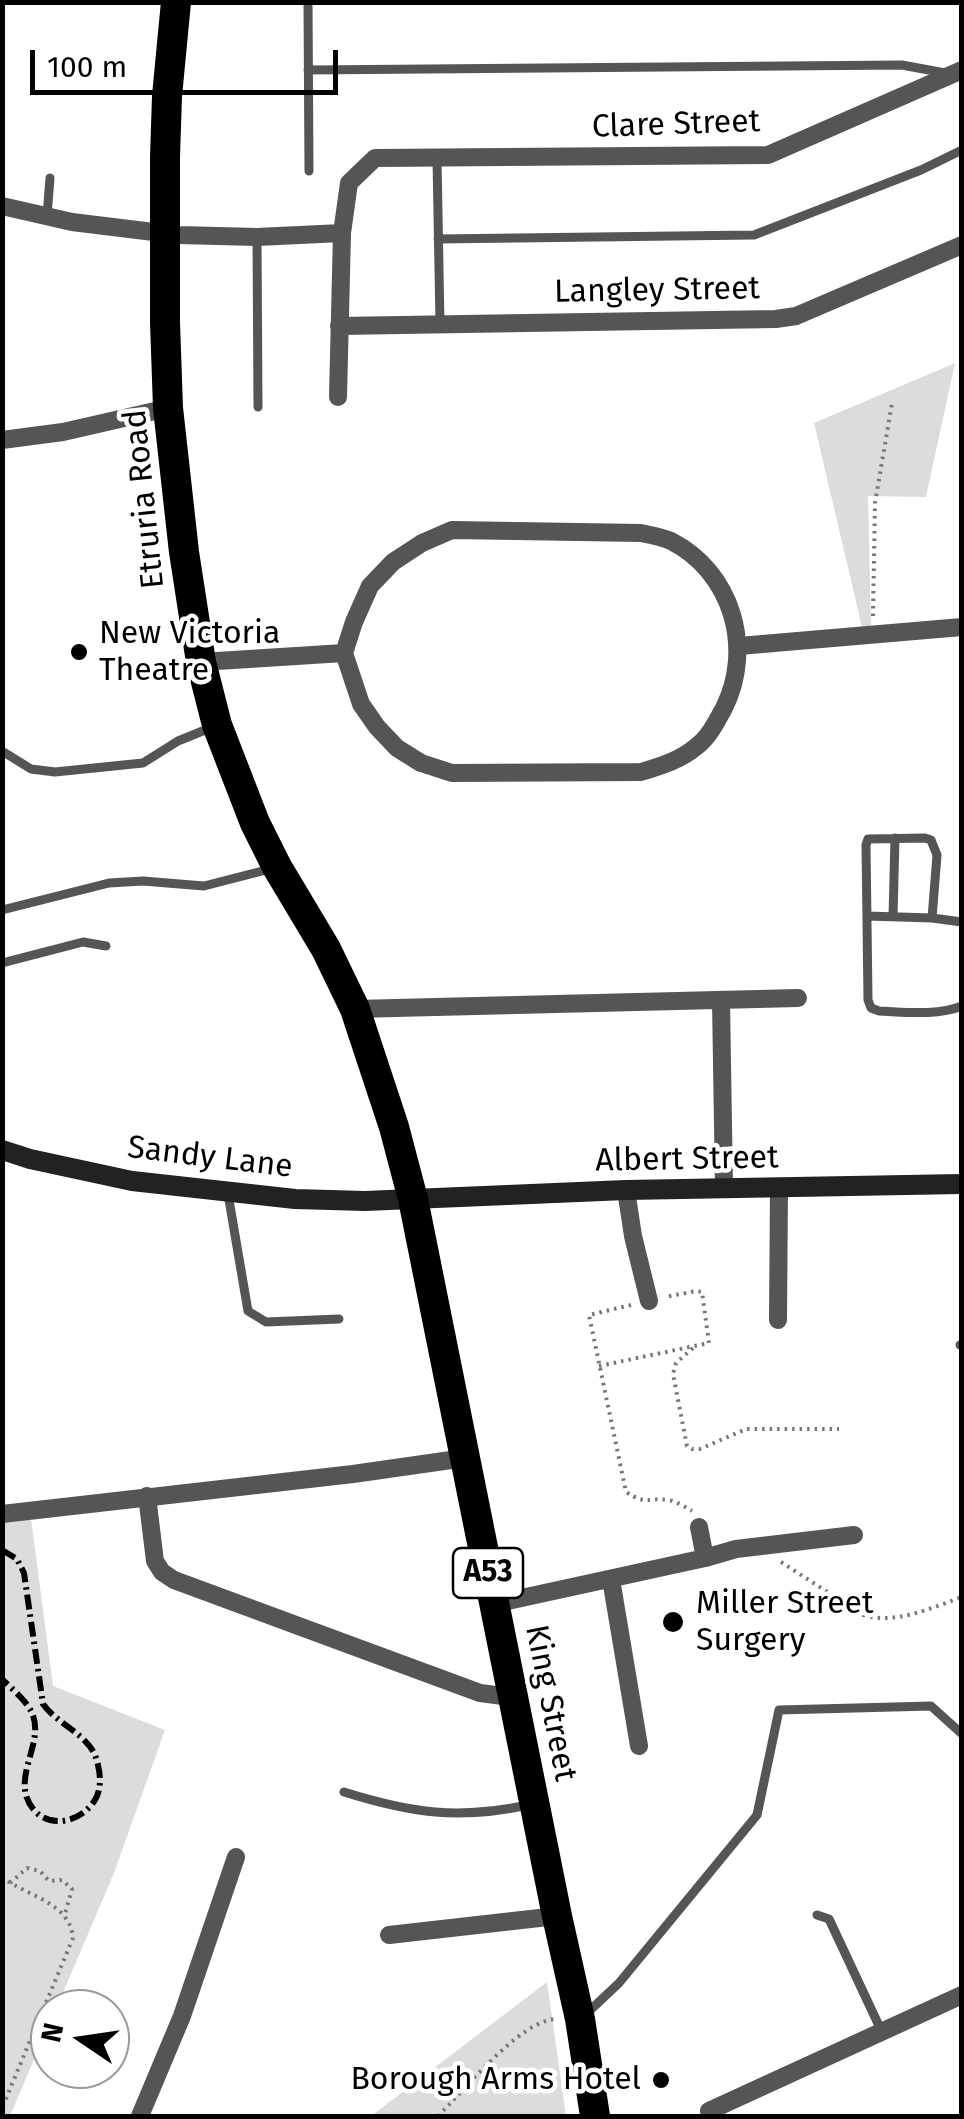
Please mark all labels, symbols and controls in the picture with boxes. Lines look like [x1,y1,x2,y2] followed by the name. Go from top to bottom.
[35,30,342,92] scale bar
[47,49,127,85] text: 100 m
[591,103,761,147] street label: Clare Street
[554,270,760,312] street label: Langley Street
[116,407,174,591] street label: Etruria Road
[99,615,280,690] place label: New Victoria Theatre
[68,641,90,663] marker: New Victoria Theatre
[125,1129,295,1187] street label: Sandy Lane
[595,1139,779,1181] street label: Albert Street
[453,1548,523,1598] road number: A53
[696,1585,874,1660] place label: Miller Street Surgery
[660,1609,686,1635] marker: Miller Street Surgery
[516,1622,584,1784] street label: King Street
[30,1989,130,2089] north arrow
[34,2020,70,2045] text: N
[350,2061,641,2099] place label: Borough Arms Hotel
[650,2069,672,2091] marker: Borough Arms Hotel

